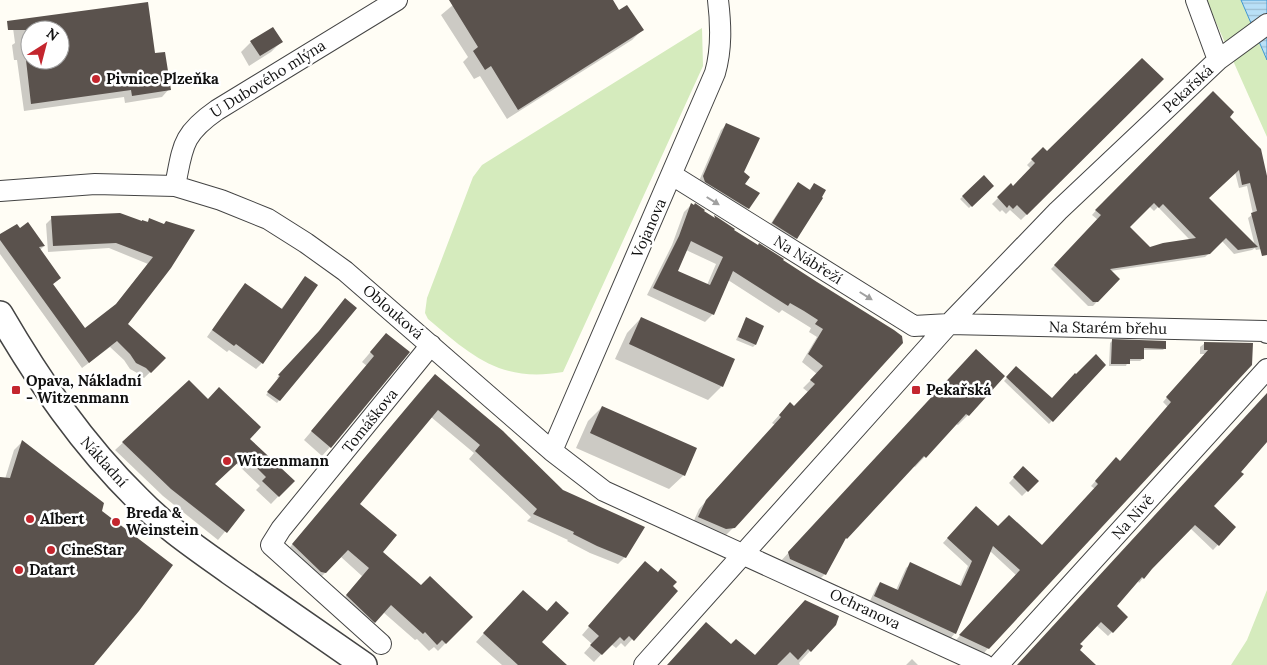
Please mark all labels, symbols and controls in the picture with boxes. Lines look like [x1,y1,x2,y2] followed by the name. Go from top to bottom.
[20,20,70,70] north arrow
[43,24,62,45] text: N
[207,35,329,122] street label: U Dubového mlýna
[1158,60,1217,117] street label: Pekařská
[106,69,219,88] place label: Pivnice Plzeňka
[90,73,102,85] marker: Pivnice Plzeňka
[627,195,670,261] street label: Vojanova
[707,196,720,205] one-way arrow
[770,231,846,288] street label: Na Nábřeží
[359,280,428,343] street label: Oblouková
[859,292,873,301] one-way arrow
[1049,317,1167,338] street label: Na Starém břehu
[26,371,142,407] place label: Opava, Nákladní - Witzenmann
[926,380,991,399] place label: Pekařská
[10,384,22,396] marker: Opava, Nákladní - Witzenmann
[338,384,402,457] street label: Tomáškova
[910,384,922,396] marker: Pekařská
[77,433,132,491] street label: Nákladní
[237,451,329,470] place label: Witzenmann
[221,455,233,467] marker: Witzenmann
[1107,490,1158,543] street label: Na Nivě
[126,503,199,539] place label: Breda & Weinstein
[40,509,86,528] place label: Albert
[24,513,36,525] marker: Albert
[110,516,122,528] marker: Breda & Weinstein
[61,540,125,559] place label: CineStar
[45,544,57,556] marker: CineStar
[29,560,76,579] place label: Datart
[13,564,25,576] marker: Datart
[827,584,904,633] street label: Ochranova

